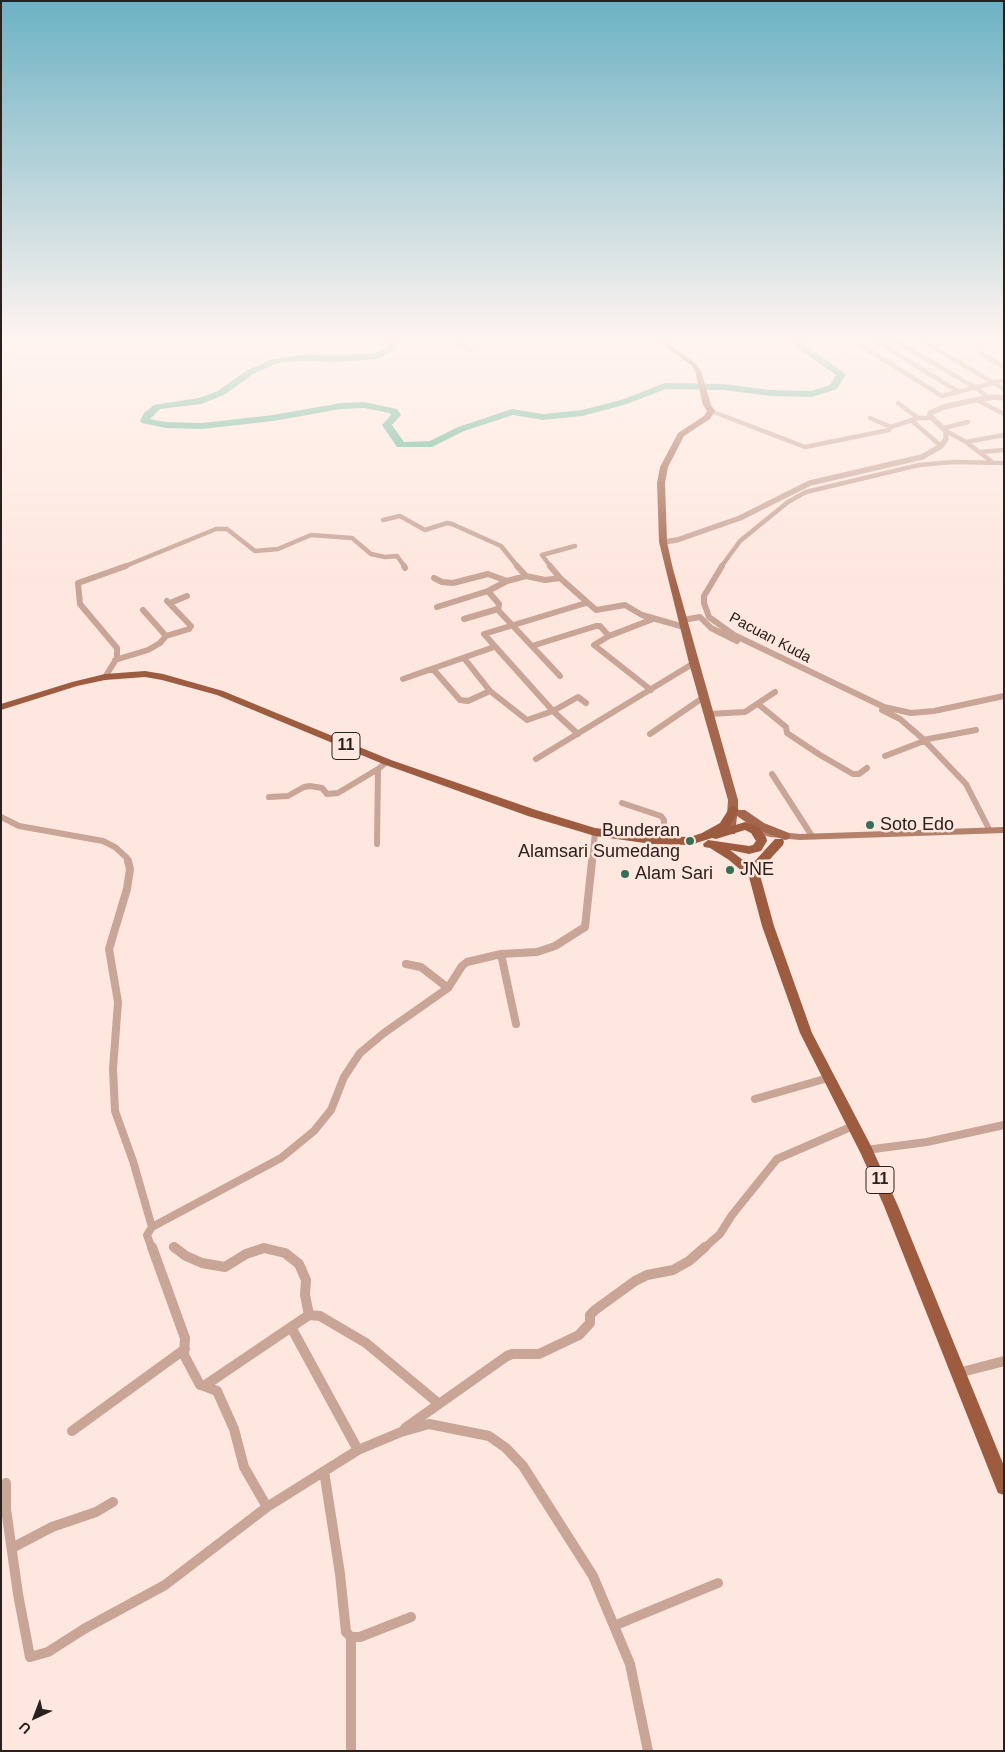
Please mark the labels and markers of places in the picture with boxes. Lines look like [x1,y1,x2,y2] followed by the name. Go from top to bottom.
[880,814,954,836] place label: Soto Edo
[864,819,876,831] marker: Soto Edo
[518,820,680,862] place label: Bunderan Alamsari Sumedang
[684,835,696,847] marker: Bunderan Alamsari Sumedang
[740,859,774,881] place label: JNE
[635,863,713,885] place label: Alam Sari
[724,864,736,876] marker: JNE
[619,868,631,880] marker: Alam Sari

